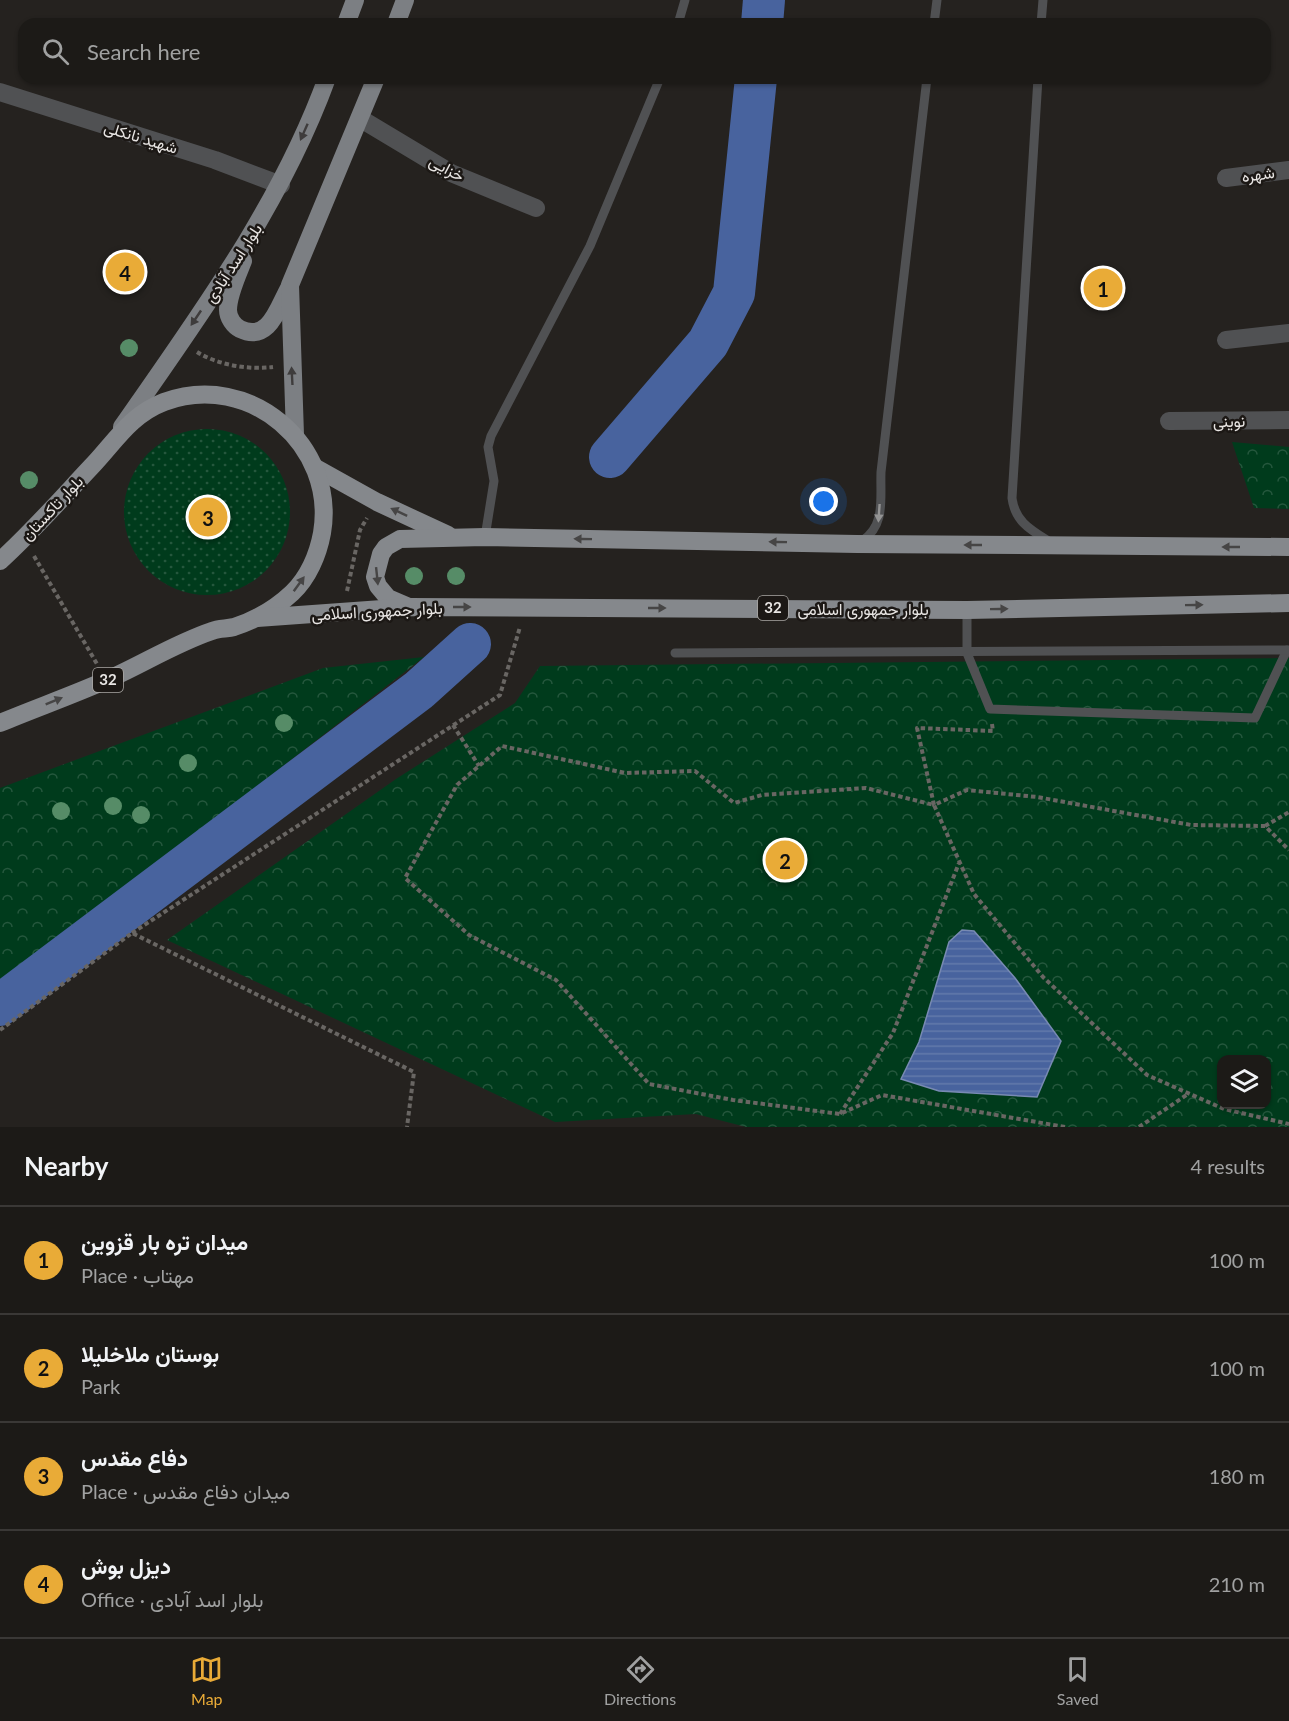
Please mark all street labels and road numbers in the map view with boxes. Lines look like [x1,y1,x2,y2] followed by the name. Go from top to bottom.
[101,116,180,159] street label: شهید نانکلی
[425,150,468,187] street label: خزایی
[1240,162,1276,187] street label: شهره
[200,220,267,307] street label: بلوار اسد آبادی
[1213,411,1245,432] street label: نوینی
[17,471,88,545] street label: بلوار تاکستان
[758,596,788,620] road number: 32
[311,598,443,625] street label: بلوار جمهوری اسلامی
[797,599,929,620] street label: بلوار جمهوری اسلامی
[93,668,123,692] road number: 32

